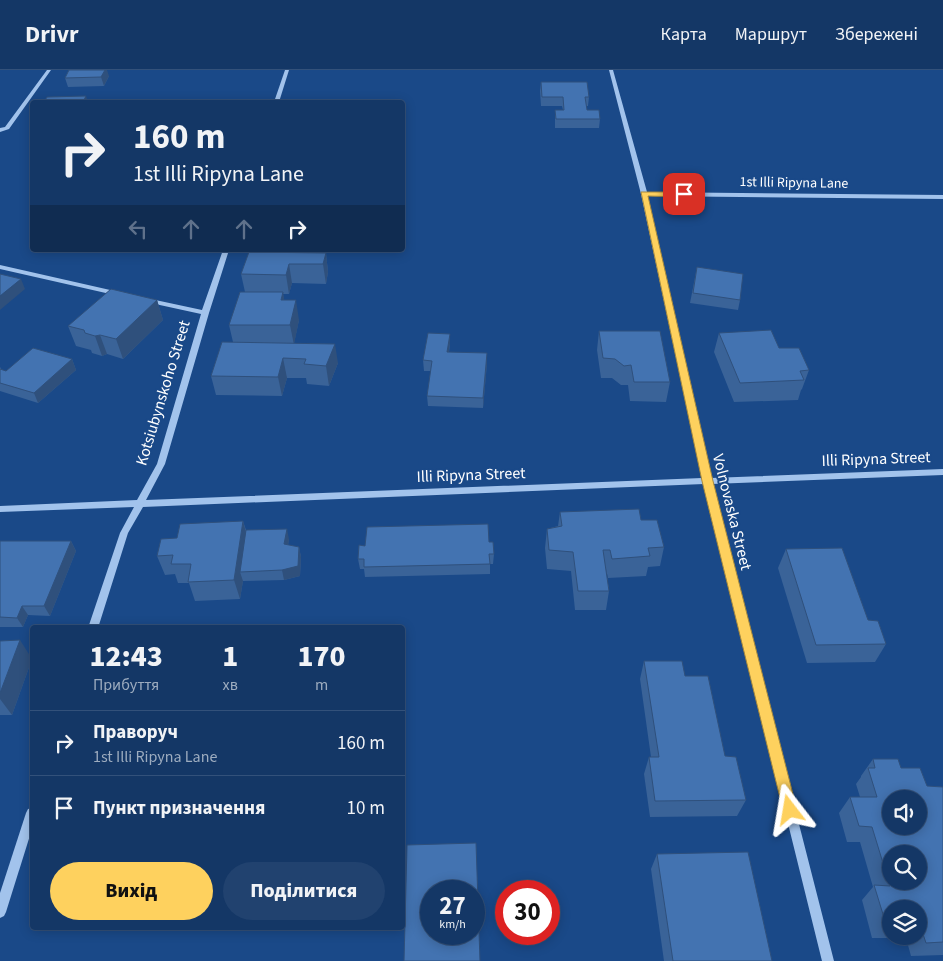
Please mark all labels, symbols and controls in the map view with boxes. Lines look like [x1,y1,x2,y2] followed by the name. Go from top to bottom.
[25,17,79,52] text: Drivr
[661,22,707,47] text: Карта
[735,22,807,47] text: Маршрут
[835,22,918,47] text: Збережені
[133,112,225,162] text: 160 m
[50,120,115,185] icon: right
[133,158,304,190] text: 1st Illi Ripyna Lane
[739,172,849,194] street label: 1st Illi Ripyna Lane
[663,173,705,215] pin
[670,180,698,208] icon: arrive
[124,215,152,243] icon: left
[177,215,205,243] icon: ahead
[230,215,258,243] icon: ahead
[283,215,311,243] icon: right
[130,317,196,468] street label: Kotsiubynskoho Street
[821,446,931,472] street label: Illi Ripyna Street
[707,452,757,573] street label: Volnovaska Street
[416,462,526,488] street label: Illi Ripyna Street
[89,635,163,678] text: 12:43
[222,635,238,678] text: 1
[298,635,346,678] text: 170
[93,674,159,696] text: Прибуття
[223,674,238,696] text: хв
[315,674,328,696] text: m
[93,719,178,746] text: Праворуч
[50,729,78,757] icon: right
[337,730,385,757] text: 160 m
[93,746,217,768] text: 1st Illi Ripyna Lane
[763,783,815,835] position arrow
[882,790,927,945] map controls
[882,790,927,835] button: sound
[50,794,78,822] icon: arrive
[93,795,265,822] text: Пункт призначення
[347,795,385,822] text: 10 m
[882,845,927,890] button: search
[50,862,213,920] button: Вихід
[223,862,385,920] button: Поділитися
[495,880,560,945] speed limit sign: 30
[439,888,466,924] text: 27
[882,900,927,945] button: layers
[439,916,466,933] text: km/h

